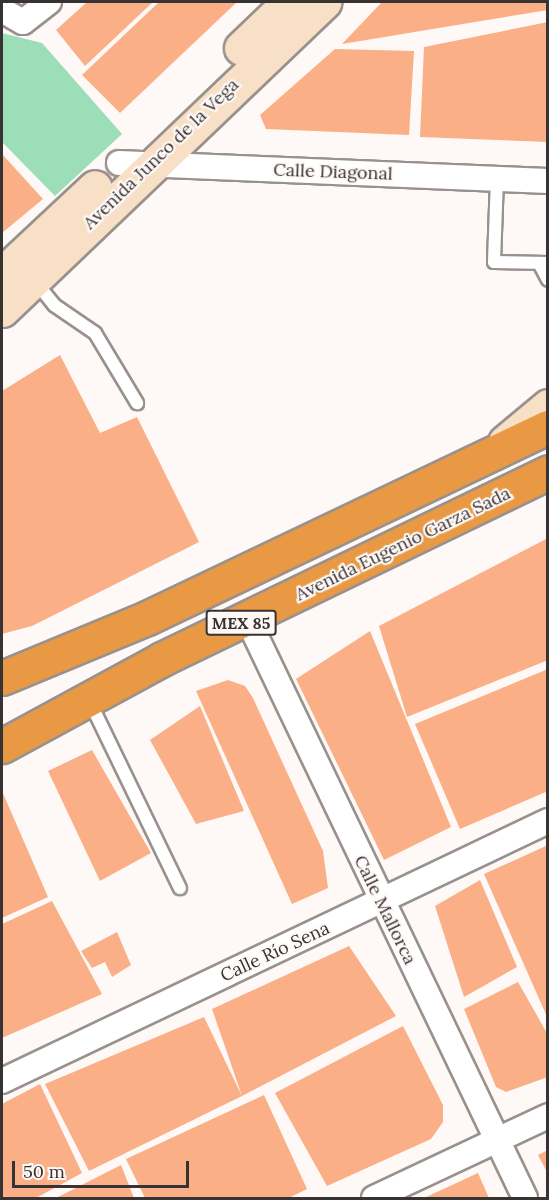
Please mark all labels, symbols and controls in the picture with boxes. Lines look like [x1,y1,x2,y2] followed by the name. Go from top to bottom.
[79,74,243,234] street label: Avenida Junco de la Vega
[273,159,393,185] street label: Calle Diagonal
[292,482,514,606] street label: Avenida Eugenio Garza Sada
[205,610,277,636] road number: MEX 85
[349,852,421,968] street label: Calle Mallorca
[217,917,333,987] street label: Calle Río Sena
[15,1149,192,1187] scale bar
[23,1160,65,1183] text: 50 m

